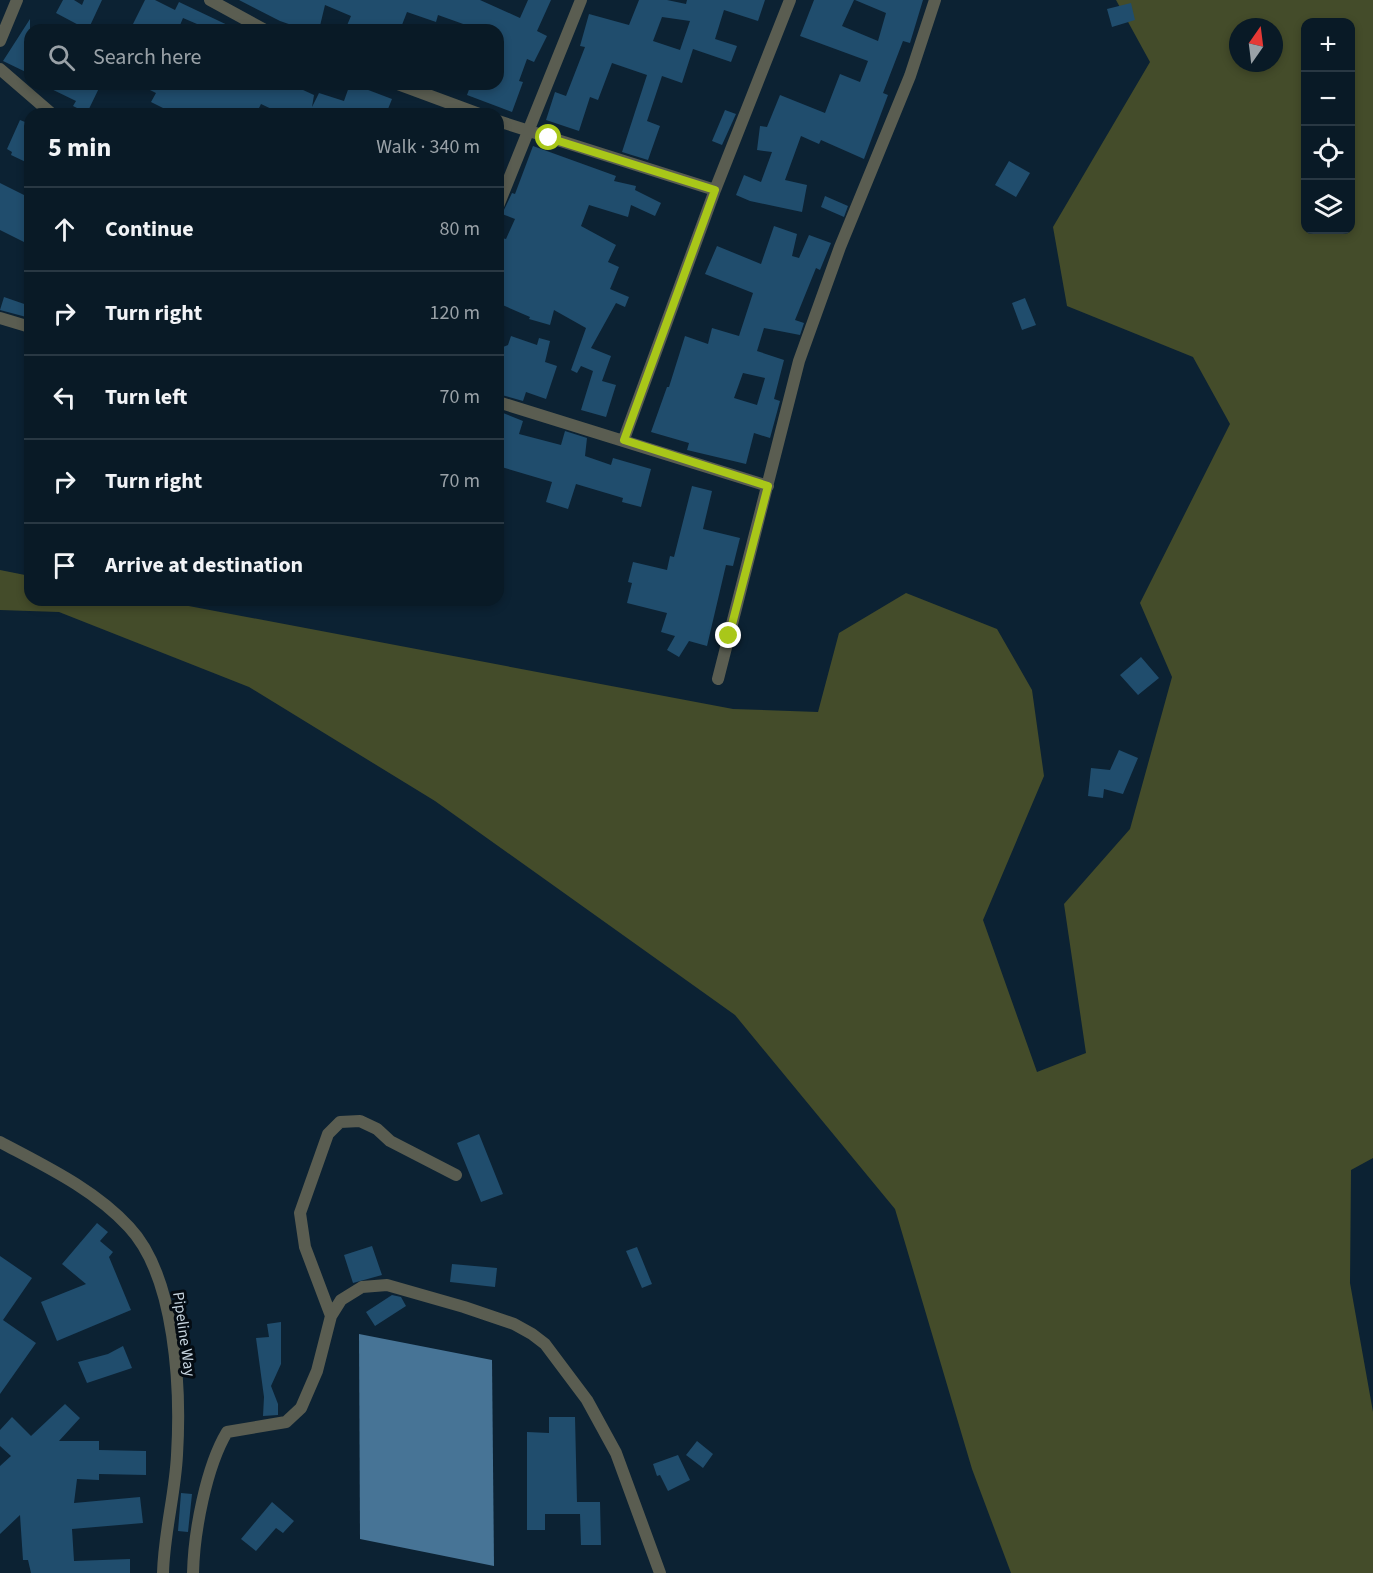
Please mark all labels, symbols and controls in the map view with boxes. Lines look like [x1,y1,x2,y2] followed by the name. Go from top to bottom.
[1229,18,1283,72] north arrow
[1301,18,1355,234] map controls
[1301,18,1355,72] button: +
[24,24,504,90] search box
[45,41,78,74] icon: search
[93,41,201,73] text: Search here
[1301,72,1355,126] button: −
[535,124,561,150] route start
[1301,126,1355,180] button: locate
[48,129,111,166] text: 5 min
[376,133,480,161] text: Walk · 340 m
[1301,180,1355,234] button: layers
[48,213,81,246] icon: ahead
[105,213,194,245] text: Continue
[440,215,480,243] text: 80 m
[48,297,81,330] icon: right
[105,297,202,329] text: Turn right
[430,299,480,327] text: 120 m
[48,381,81,414] icon: left
[105,381,187,413] text: Turn left
[440,383,480,411] text: 70 m
[48,465,81,498] icon: right
[105,465,202,497] text: Turn right
[440,467,480,495] text: 70 m
[48,549,81,582] icon: arrive
[105,549,303,581] text: Arrive at destination
[715,622,741,648] route end
[167,1290,201,1379] street label: Pipeline Way

